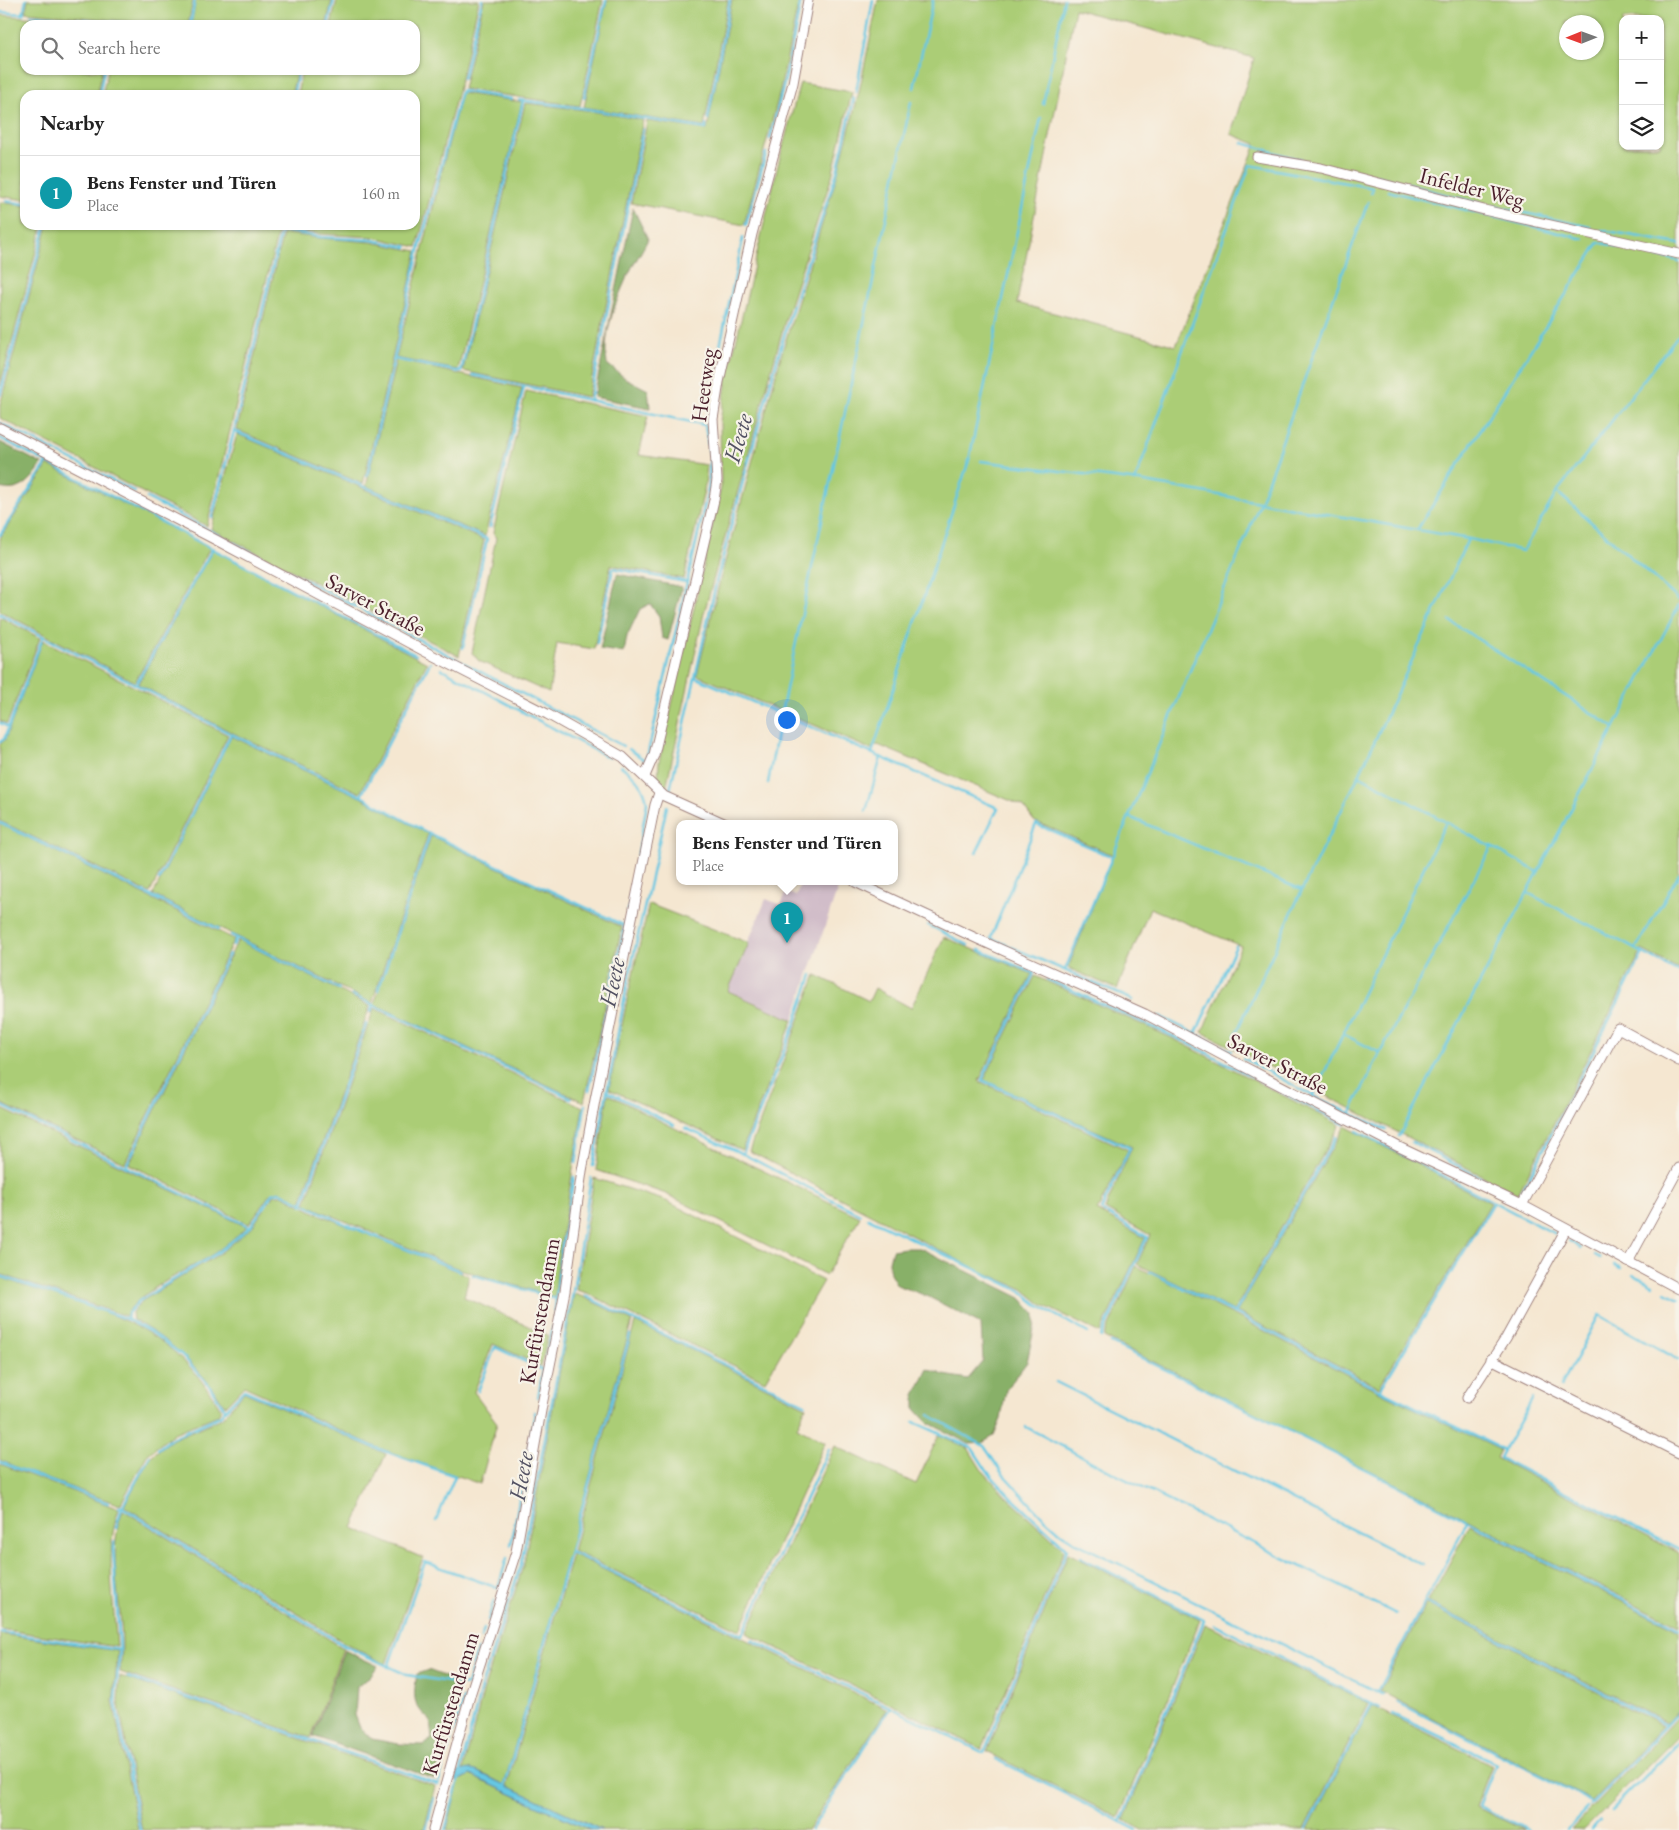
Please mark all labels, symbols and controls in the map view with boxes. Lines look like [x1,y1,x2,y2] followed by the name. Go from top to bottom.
[1559,15,1604,60] north arrow
[1619,15,1664,150] map controls
[1619,15,1664,60] button: +
[20,20,420,75] search box
[38,34,66,62] icon: search
[78,35,160,60] text: Search here
[1619,60,1664,105] button: −
[1619,105,1664,150] button: layers
[40,109,104,136] text: Nearby
[1416,160,1528,215] street label: Infelder Weg
[87,170,277,195] text: Bens Fenster und Türen
[52,183,60,204] text: 1
[361,183,400,204] text: 160 m
[87,195,119,216] text: Place
[684,346,723,424] street label: Heetweg
[716,409,759,467] water label: Heete
[321,566,431,643] street label: Sarver Straße
[774,707,800,733] your location
[676,820,898,885] popup
[692,830,882,855] text: Bens Fenster und Türen
[692,855,724,876] text: Place
[771,902,803,943] pin: 1
[591,954,632,1010] water label: Heete
[1223,1026,1333,1101] street label: Sarver Straße
[512,1236,567,1387] street label: Kurfürstendamm
[501,1448,540,1504] water label: Heete
[415,1628,486,1778] street label: Kurfürstendamm

